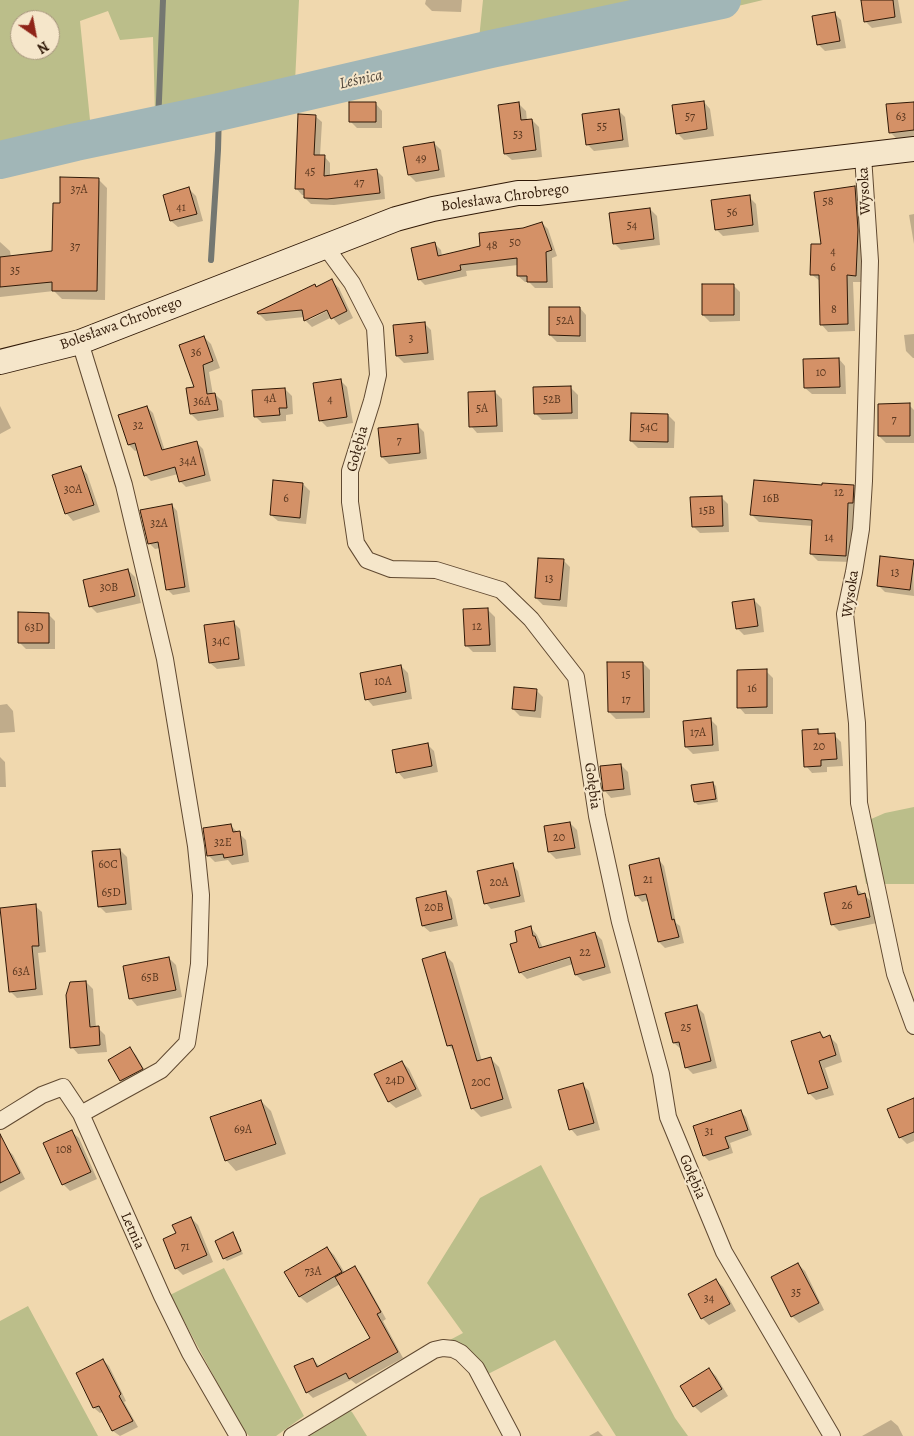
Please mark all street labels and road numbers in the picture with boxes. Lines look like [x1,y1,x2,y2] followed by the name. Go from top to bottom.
[855,167,875,215] street label: Wysoka
[440,180,570,216] street label: Bolesława Chrobrego
[57,293,185,355] street label: Bolesława Chrobrego
[343,424,373,474] street label: Gołębia
[839,569,863,619] street label: Wysoka
[580,762,604,810] street label: Gołębia
[675,1152,709,1202] street label: Gołębia
[116,1210,148,1252] street label: Letnia

